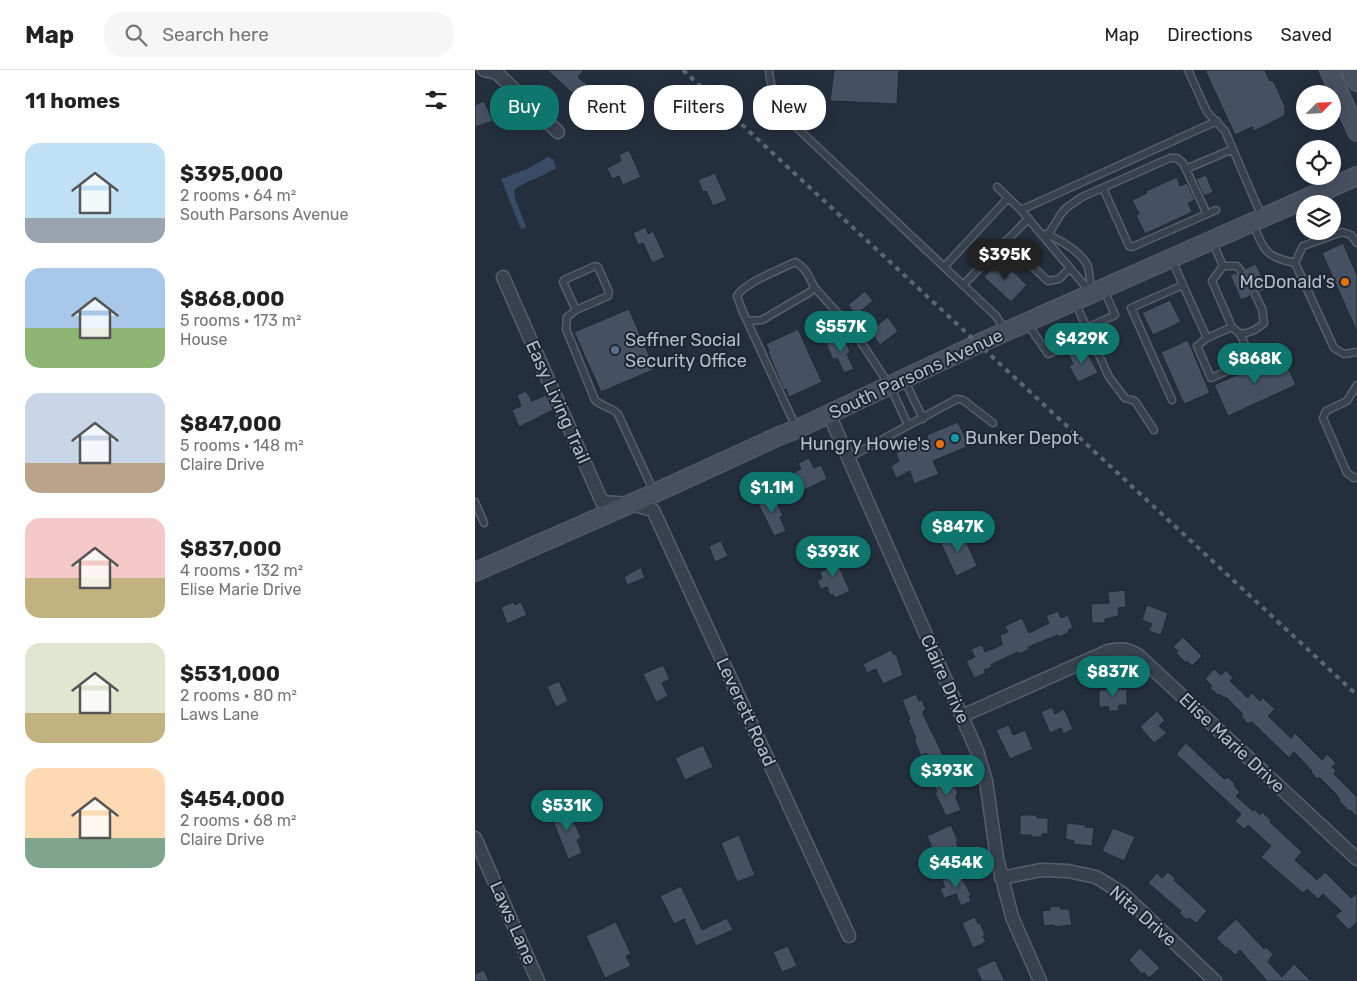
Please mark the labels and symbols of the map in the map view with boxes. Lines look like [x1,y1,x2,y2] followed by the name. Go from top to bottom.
[1296,85,1341,130] north arrow
[970,238,1040,281] pin: $395K
[1239,271,1335,293] place label: McDonald's
[1339,276,1351,288] marker: McDonald's
[806,310,876,353] pin: $557K
[1047,322,1117,365] pin: $429K
[825,324,1007,424] street label: South Parsons Avenue
[625,329,747,372] place label: Seffner Social Security Office
[521,337,595,467] street label: Easy Living Trail
[1220,342,1290,385] pin: $868K
[609,344,621,356] marker: Seffner Social Security Office
[965,427,1079,449] place label: Bunker Depot
[949,432,961,444] marker: Bunker Depot
[800,433,930,455] place label: Hungry Howie's
[934,438,946,450] marker: Hungry Howie's
[737,472,807,514] pin: $1.1M
[923,510,993,553] pin: $847K
[798,536,868,578] pin: $393K
[916,631,974,727] street label: Claire Drive
[711,654,781,770] street label: Leverett Road
[1078,656,1148,698] pin: $837K
[1175,688,1289,798] street label: Elise Marie Drive
[912,754,982,797] pin: $393K
[532,790,602,832] pin: $531K
[921,846,991,889] pin: $454K
[485,878,541,968] street label: Laws Lane
[1105,881,1181,951] street label: Nita Drive

